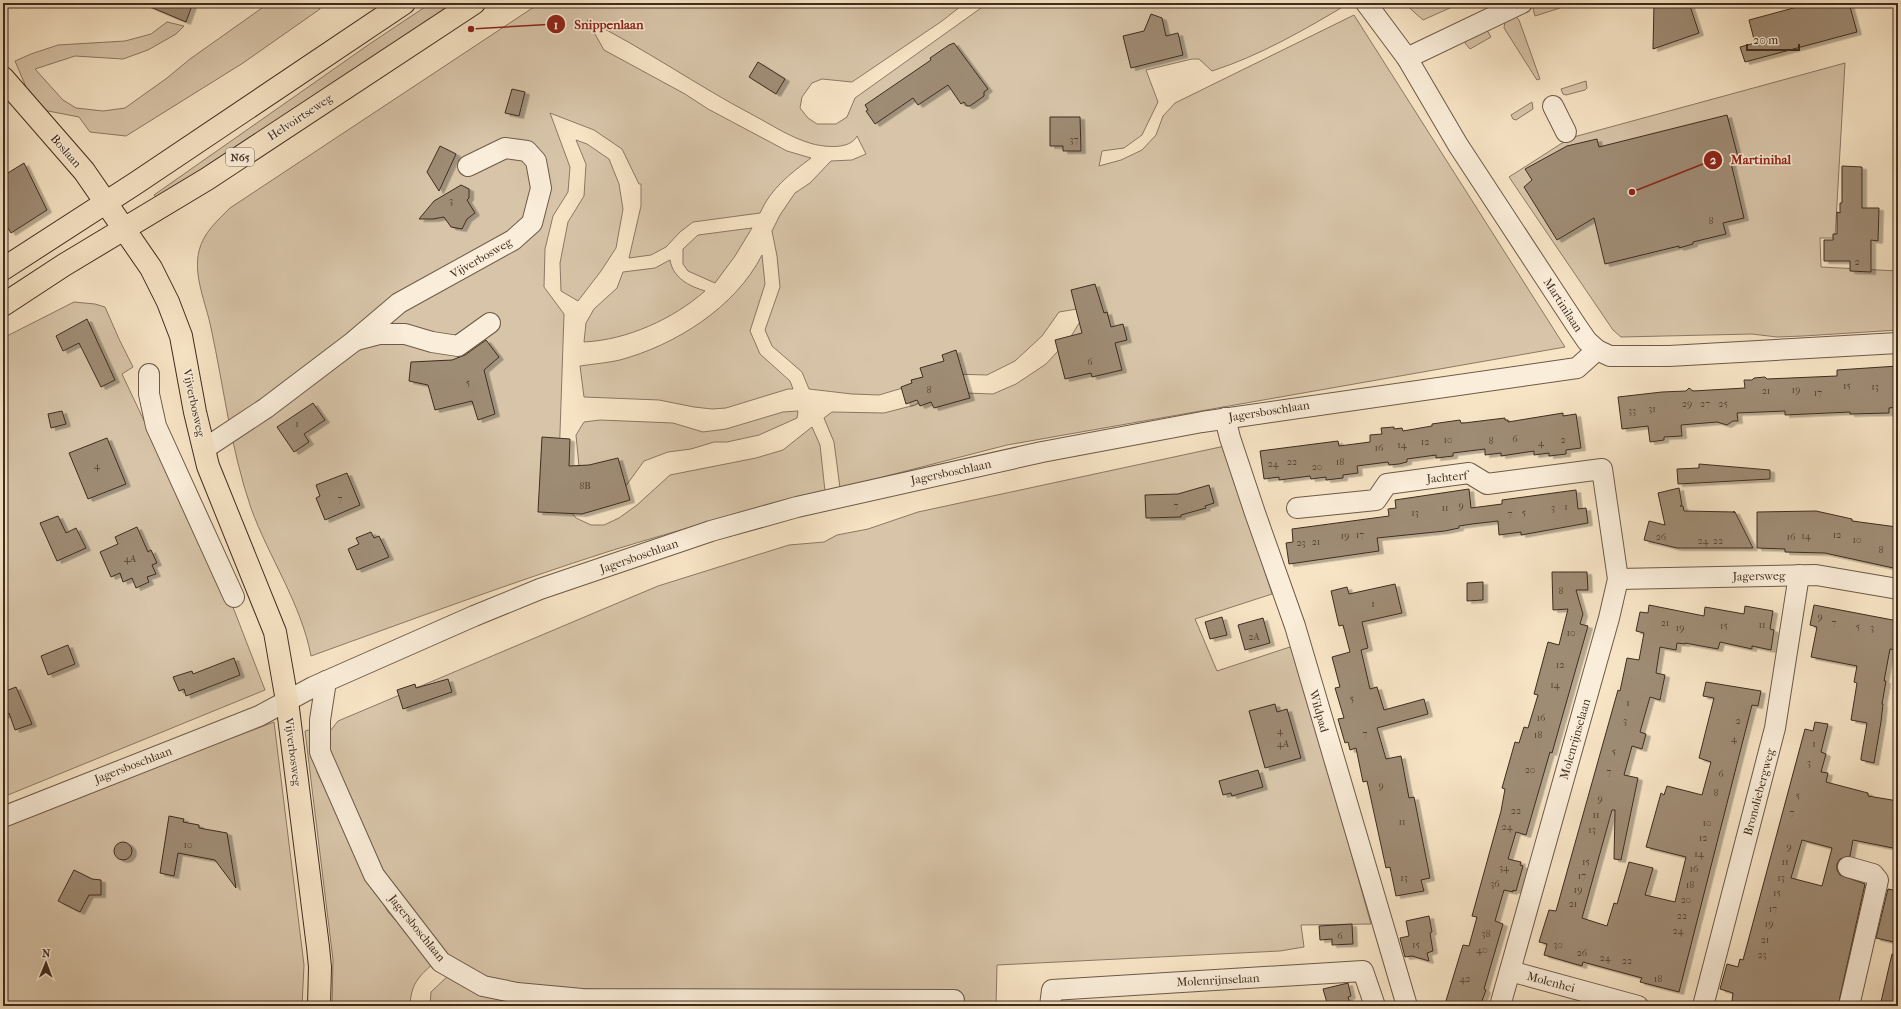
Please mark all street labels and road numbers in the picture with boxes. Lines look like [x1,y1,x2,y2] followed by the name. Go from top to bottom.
[265,91,336,143] street label: Helvoirtseweg
[48,131,84,171] street label: Boslaan
[226,148,254,166] road number: N65
[447,234,515,282] street label: Vijverbosweg
[1540,275,1586,335] street label: Martinilaan
[180,367,208,439] street label: Vijverbosweg
[1226,398,1311,424] street label: Jagersboschlaan
[909,457,993,488] street label: Jagersboschlaan
[1425,468,1471,486] street label: Jachterf
[597,536,680,576] street label: Jagersboschlaan
[1732,569,1786,583] street label: Jagersweg
[1306,687,1332,734] street label: Wildpad
[1557,697,1593,781] street label: Molenrijnselaan
[282,716,304,788] street label: Vijverbosweg
[91,744,174,787] street label: Jagersboschlaan
[1741,746,1777,837] street label: Bronoliebergweg
[385,891,448,964] street label: Jagersboschlaan
[1525,969,1577,995] street label: Molenhei
[1176,971,1260,989] street label: Molenrijnselaan

